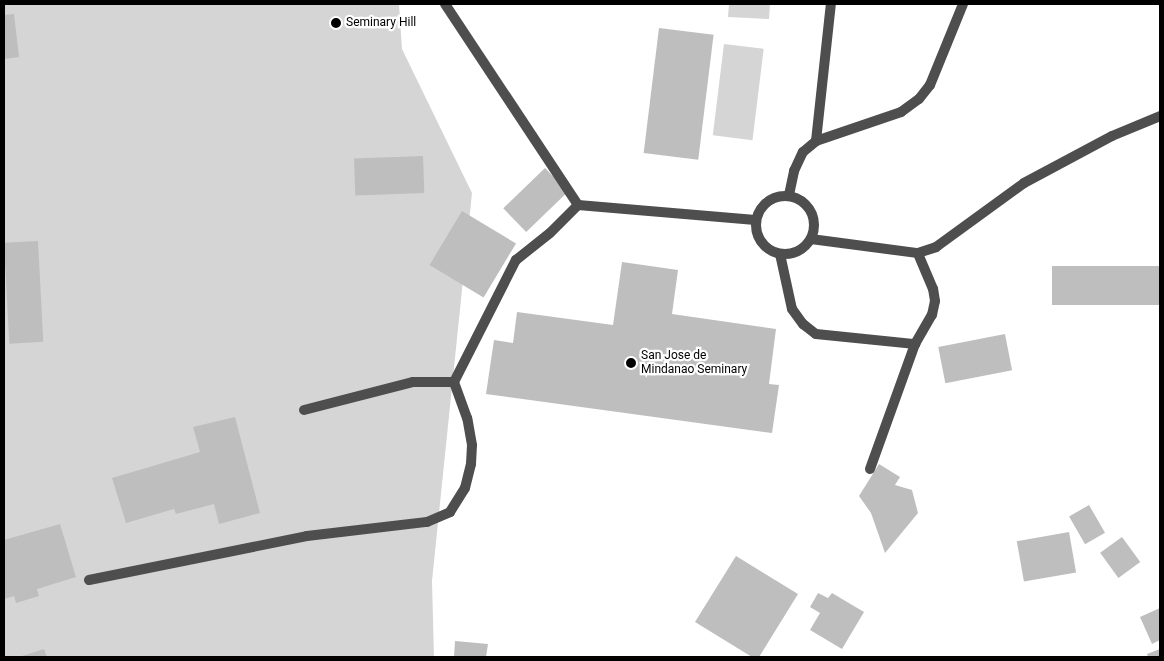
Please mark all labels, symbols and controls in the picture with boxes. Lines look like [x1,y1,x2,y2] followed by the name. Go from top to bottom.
[346,16,416,30] place label: Seminary Hill
[330,17,342,29] marker: Seminary Hill
[641,349,747,377] place label: San Jose de Mindanao Seminary
[625,357,637,369] marker: San Jose de Mindanao Seminary

